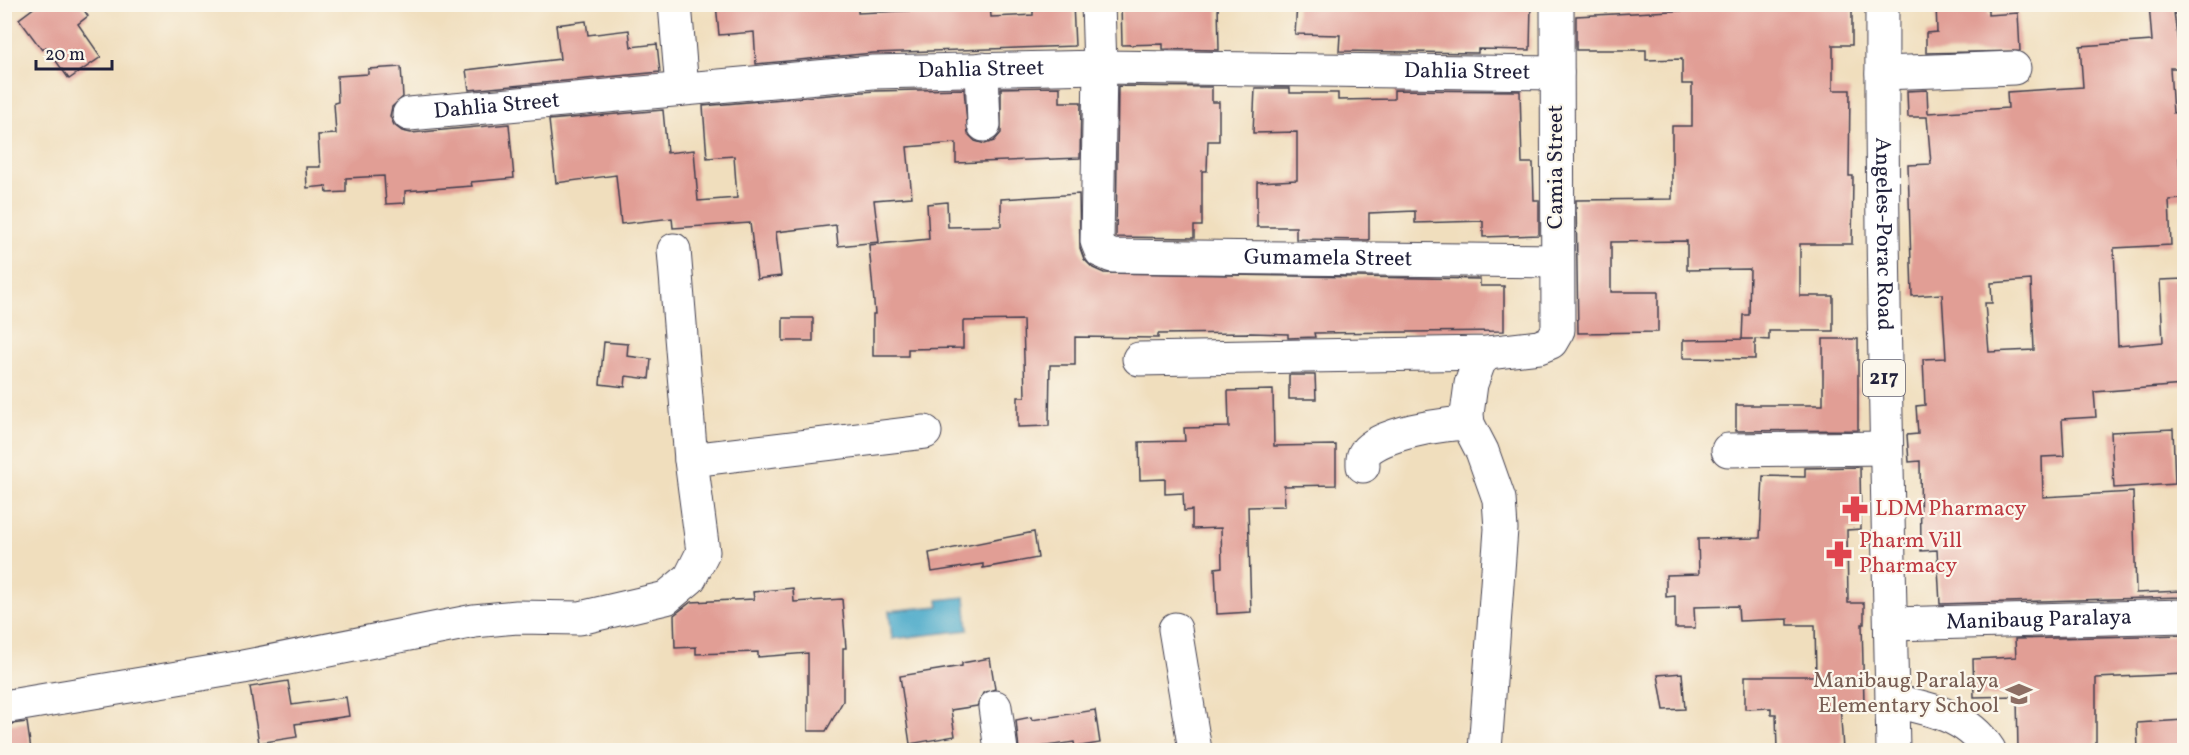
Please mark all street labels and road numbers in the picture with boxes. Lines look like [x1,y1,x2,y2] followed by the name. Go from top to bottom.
[918,53,1045,87] street label: Dahlia Street
[1404,55,1531,88] street label: Dahlia Street
[432,85,561,127] street label: Dahlia Street
[1541,105,1572,229] street label: Camia Street
[1867,137,1900,331] street label: Angeles-Porac Road
[1244,242,1413,275] street label: Gumamela Street
[1863,360,1905,396] road number: 217
[1946,602,2132,638] street label: Manibaug Paralaya

